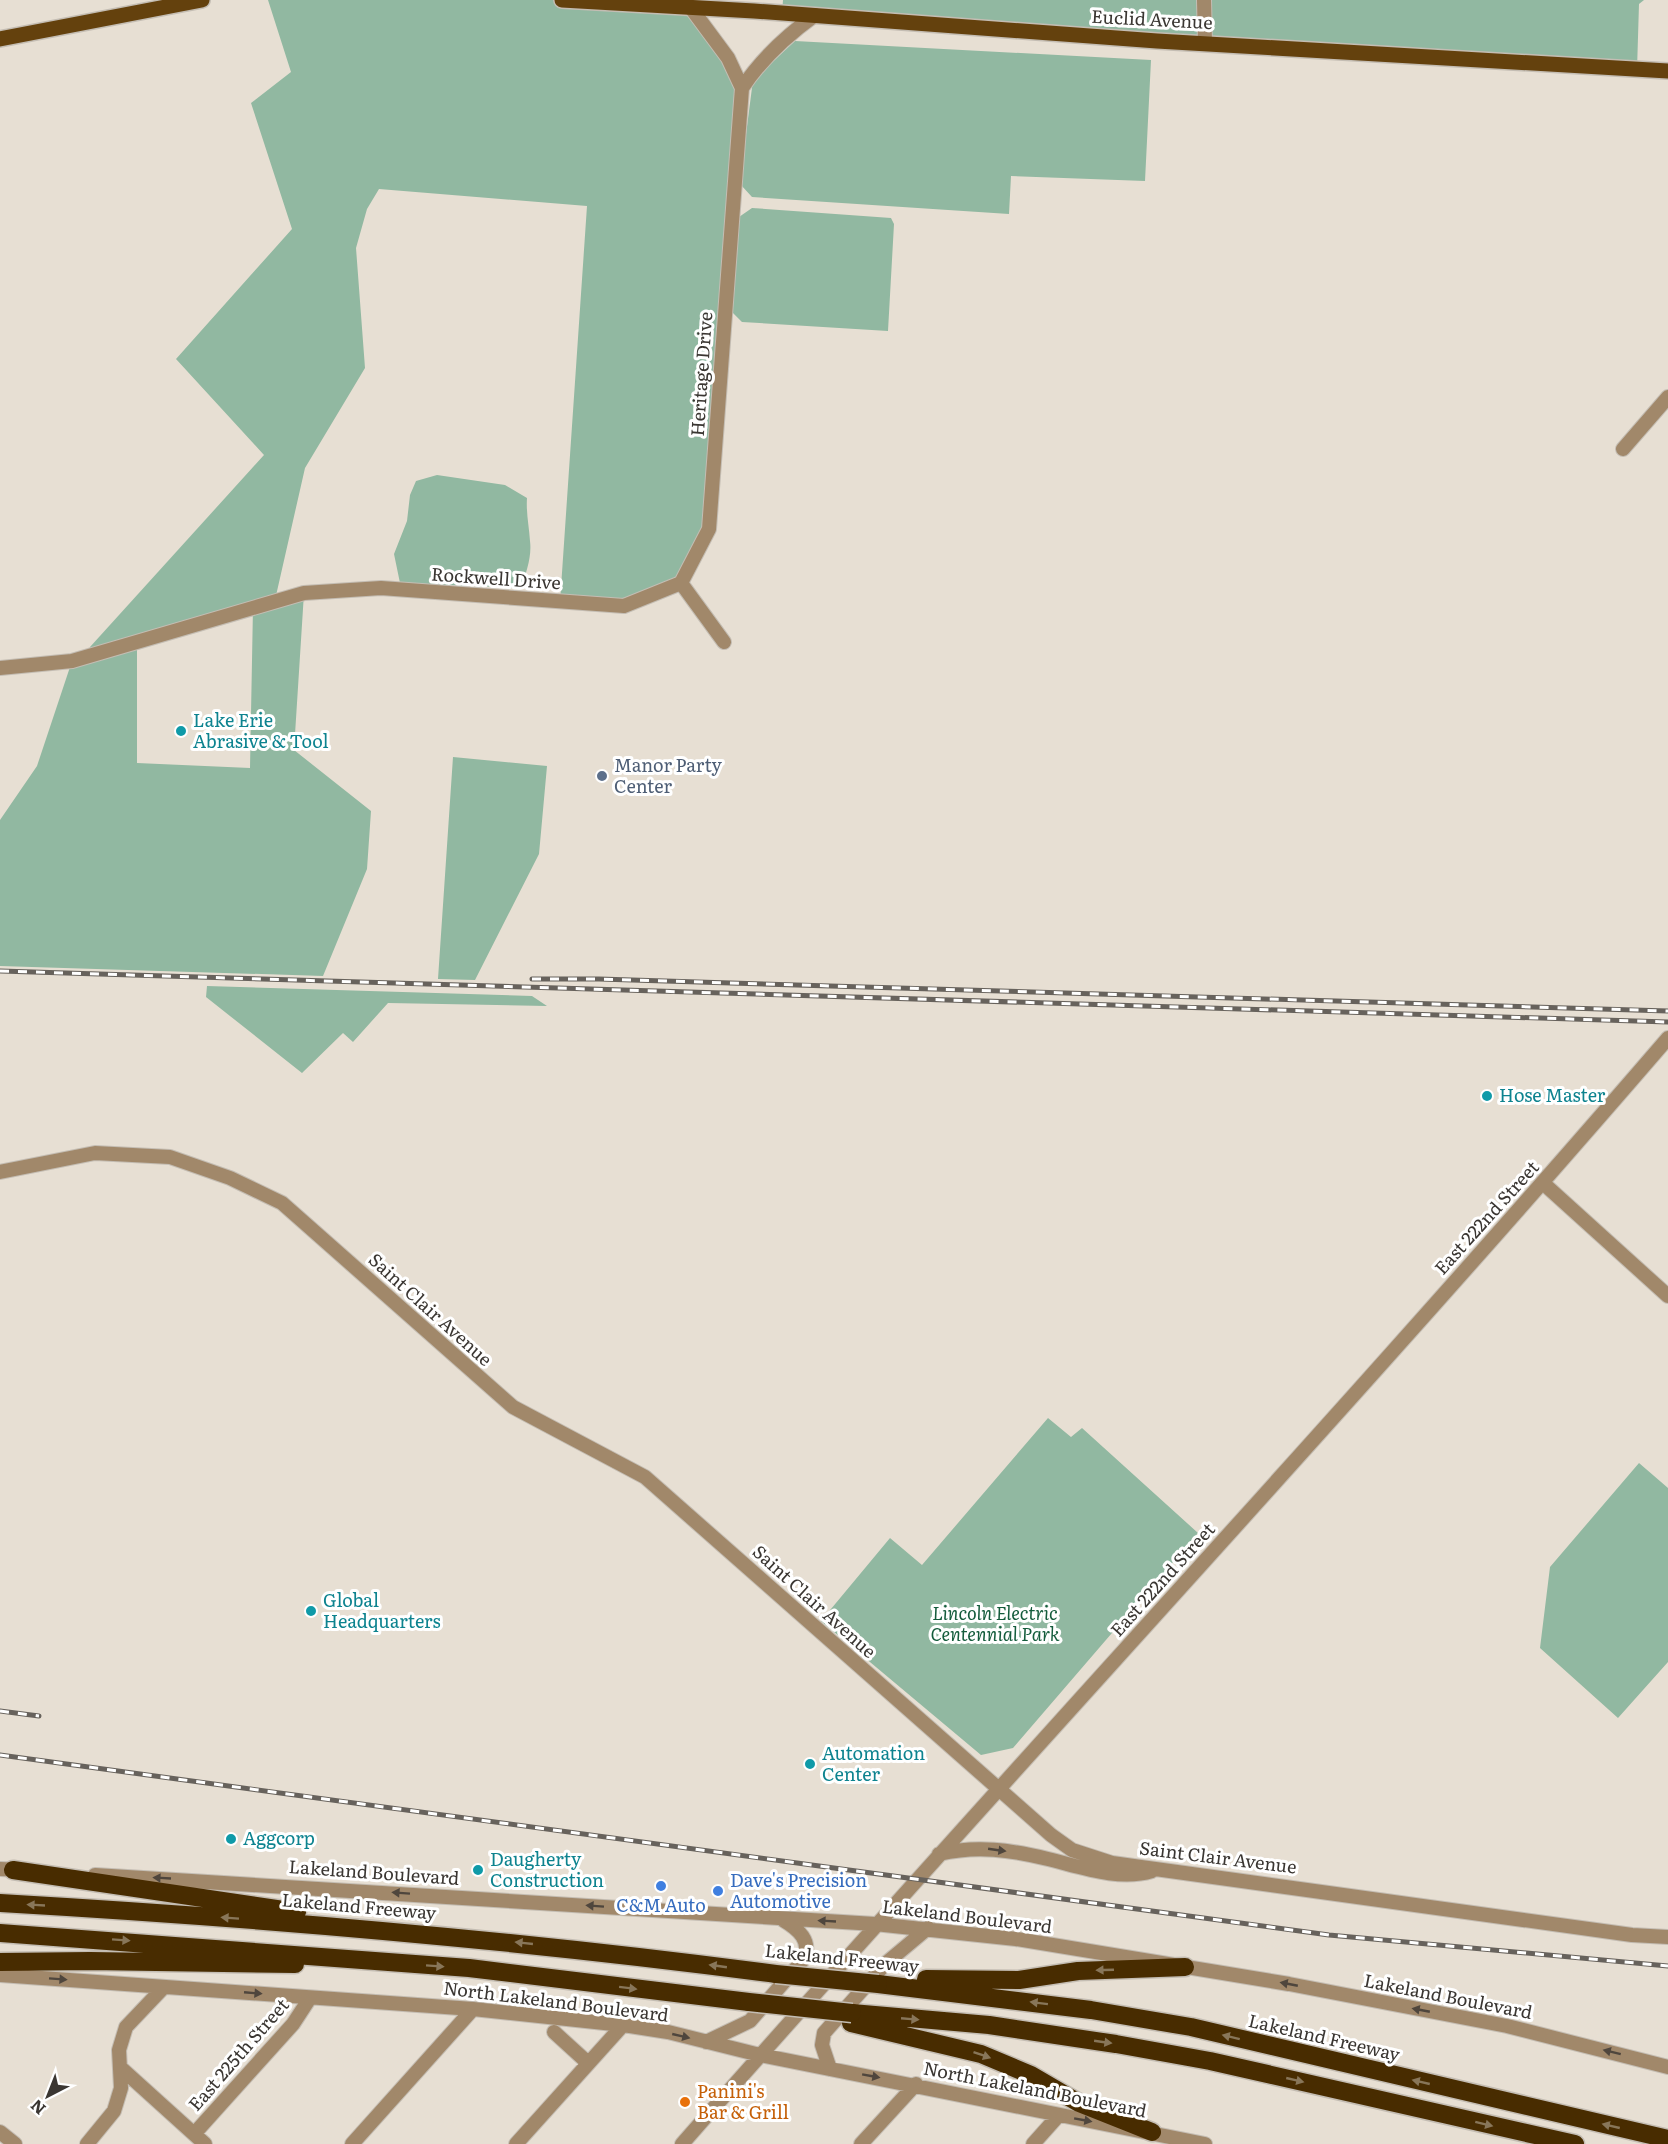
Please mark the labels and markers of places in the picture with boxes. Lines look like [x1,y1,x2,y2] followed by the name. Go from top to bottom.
[193,706,328,754] place label: Lake Erie Abrasive & Tool
[174,724,188,738] marker: Lake Erie Abrasive & Tool
[614,751,723,799] place label: Manor Party Center
[595,769,609,783] marker: Manor Party Center
[1499,1081,1606,1108] place label: Hose Master
[1480,1089,1494,1103] marker: Hose Master
[323,1586,441,1634] place label: Global Headquarters
[304,1604,318,1618] marker: Global Headquarters
[822,1739,925,1787] place label: Automation Center
[803,1757,817,1771] marker: Automation Center
[243,1824,315,1851] place label: Aggcorp
[224,1832,238,1846] marker: Aggcorp
[490,1845,604,1893] place label: Daugherty Construction
[471,1863,485,1877] marker: Daugherty Construction
[730,1866,867,1914] place label: Dave's Precision Automotive
[654,1879,668,1893] marker: C&M Auto
[711,1884,725,1898] marker: Dave's Precision Automotive
[616,1891,706,1918] place label: C&M Auto
[697,2077,789,2125] place label: Panini's Bar & Grill
[678,2095,692,2109] marker: Panini's Bar & Grill

